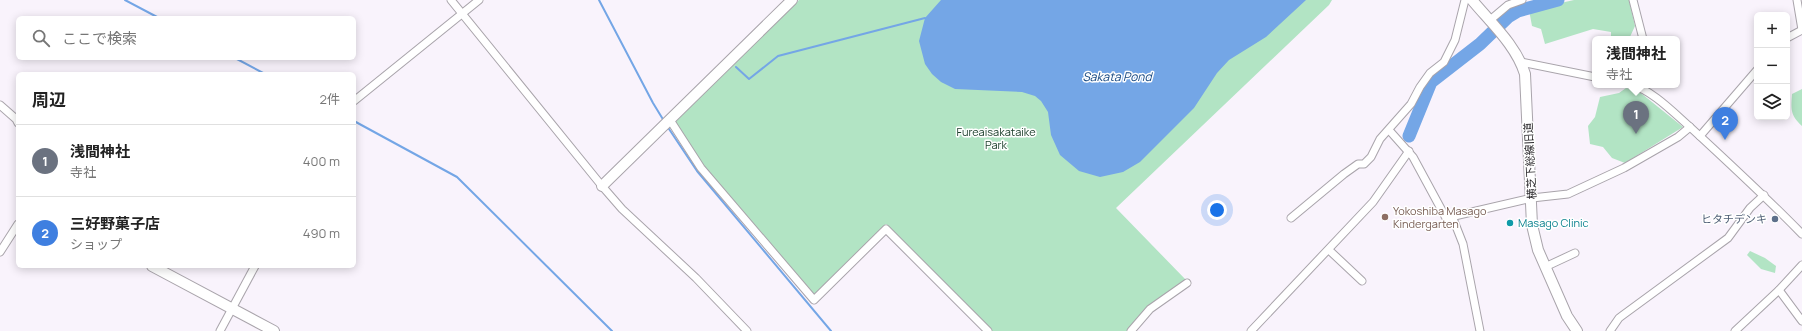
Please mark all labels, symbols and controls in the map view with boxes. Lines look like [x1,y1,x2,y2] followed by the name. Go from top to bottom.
[1754,12,1790,120] map controls
[1754,12,1790,48] button: +
[16,16,356,60] search box
[30,27,52,49] icon: search
[62,28,137,49] text: ここで検索
[1592,36,1680,88] popup
[1606,43,1666,64] text: 浅間神社
[1754,48,1790,84] button: −
[1606,65,1632,83] text: 寺社
[1082,68,1153,85] water label: Sakata Pond
[1754,84,1790,120] button: layers
[32,88,66,111] text: 周辺
[320,90,340,108] text: 2件
[1623,101,1649,134] pin: 1
[1712,107,1738,140] pin: 2
[1520,122,1539,200] street label: 横芝下総線旧道
[956,124,1036,152] park label: Fureaisakataike Park
[70,141,130,162] text: 浅間神社
[42,152,48,170] text: 1
[303,152,340,170] text: 400 m
[70,163,96,181] text: 寺社
[1207,200,1227,220] your location
[1393,203,1487,231] place label: Yokoshiba Masago Kindergarten
[1701,211,1767,226] place label: ヒタチデンキ
[1380,212,1390,222] marker: Yokoshiba Masago Kindergarten
[70,213,160,234] text: 三好野菓子店
[1770,214,1780,224] marker: ヒタチデンキ
[1518,215,1589,230] place label: Masago Clinic
[1505,218,1515,228] marker: Masago Clinic
[41,224,49,242] text: 2
[303,224,340,242] text: 490 m
[70,235,122,253] text: ショップ

